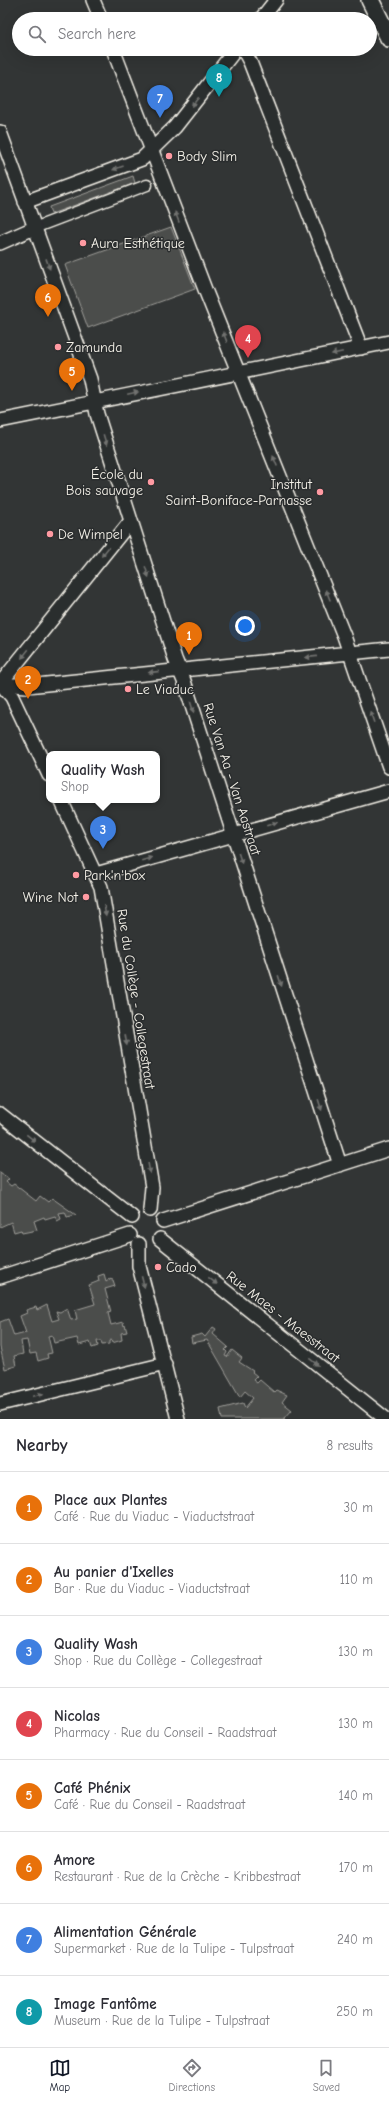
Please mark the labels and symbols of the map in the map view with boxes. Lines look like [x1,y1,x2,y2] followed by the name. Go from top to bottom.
[206,64,232,97] pin: 8
[147,85,173,118] pin: 7
[191,96,199,107] one-way arrow
[177,148,237,165] place label: Body Slim
[164,151,174,161] marker: Body Slim
[112,165,124,171] one-way arrow
[173,210,179,222] one-way arrow
[91,235,185,252] place label: Aura Esthétique
[78,238,88,248] marker: Aura Esthétique
[45,259,51,271] one-way arrow
[35,284,61,317] pin: 6
[235,325,261,358] pin: 4
[221,331,227,343] one-way arrow
[66,339,123,356] place label: Zamunda
[53,342,63,352] marker: Zamunda
[331,351,343,357] one-way arrow
[59,358,85,391] pin: 5
[127,390,139,396] one-way arrow
[102,434,108,446] one-way arrow
[271,454,277,466] one-way arrow
[66,466,143,499] place label: École du Bois sauvage
[166,476,313,509] place label: Institut Saint-Boniface-Parnasse
[146,477,156,487] marker: École du Bois sauvage
[315,487,325,497] marker: Institut Saint-Boniface-Parnasse
[58,526,123,543] place label: De Wimpel
[45,529,55,539] marker: De Wimpel
[101,547,110,558] one-way arrow
[144,567,150,579] one-way arrow
[324,588,330,600] one-way arrow
[235,616,255,636] your location
[176,622,202,655] pin: 1
[21,649,29,660] one-way arrow
[305,653,317,660] one-way arrow
[15,666,41,699] pin: 2
[148,669,160,676] one-way arrow
[136,681,194,698] place label: Le Viaduc
[123,684,133,694] marker: Le Viaduc
[189,701,195,713] one-way arrow
[199,701,265,858] street label: Rue Van Aa - Van Aastraat
[369,711,375,723] one-way arrow
[90,816,116,849] pin: 3
[266,821,278,827] one-way arrow
[237,852,243,864] one-way arrow
[141,856,153,862] one-way arrow
[84,867,146,884] place label: Park'n'box
[71,870,81,880] marker: Park'n'box
[23,889,79,906] place label: Wine Not
[81,892,91,902] marker: Wine Not
[102,905,108,917] one-way arrow
[113,908,159,1091] street label: Rue du Collège - Collegestraat
[277,976,283,988] one-way arrow
[124,1033,130,1046] one-way arrow
[317,1099,323,1111] one-way arrow
[25,1134,36,1142] one-way arrow
[146,1162,152,1174] one-way arrow
[166,1259,197,1276] place label: Cado
[153,1262,163,1272] marker: Cado
[223,1267,344,1367] street label: Rue Maes - Maesstraat
[141,1276,147,1289] one-way arrow
[207,1277,218,1285] one-way arrow
[309,1358,320,1366] one-way arrow
[32,1391,44,1397] one-way arrow

